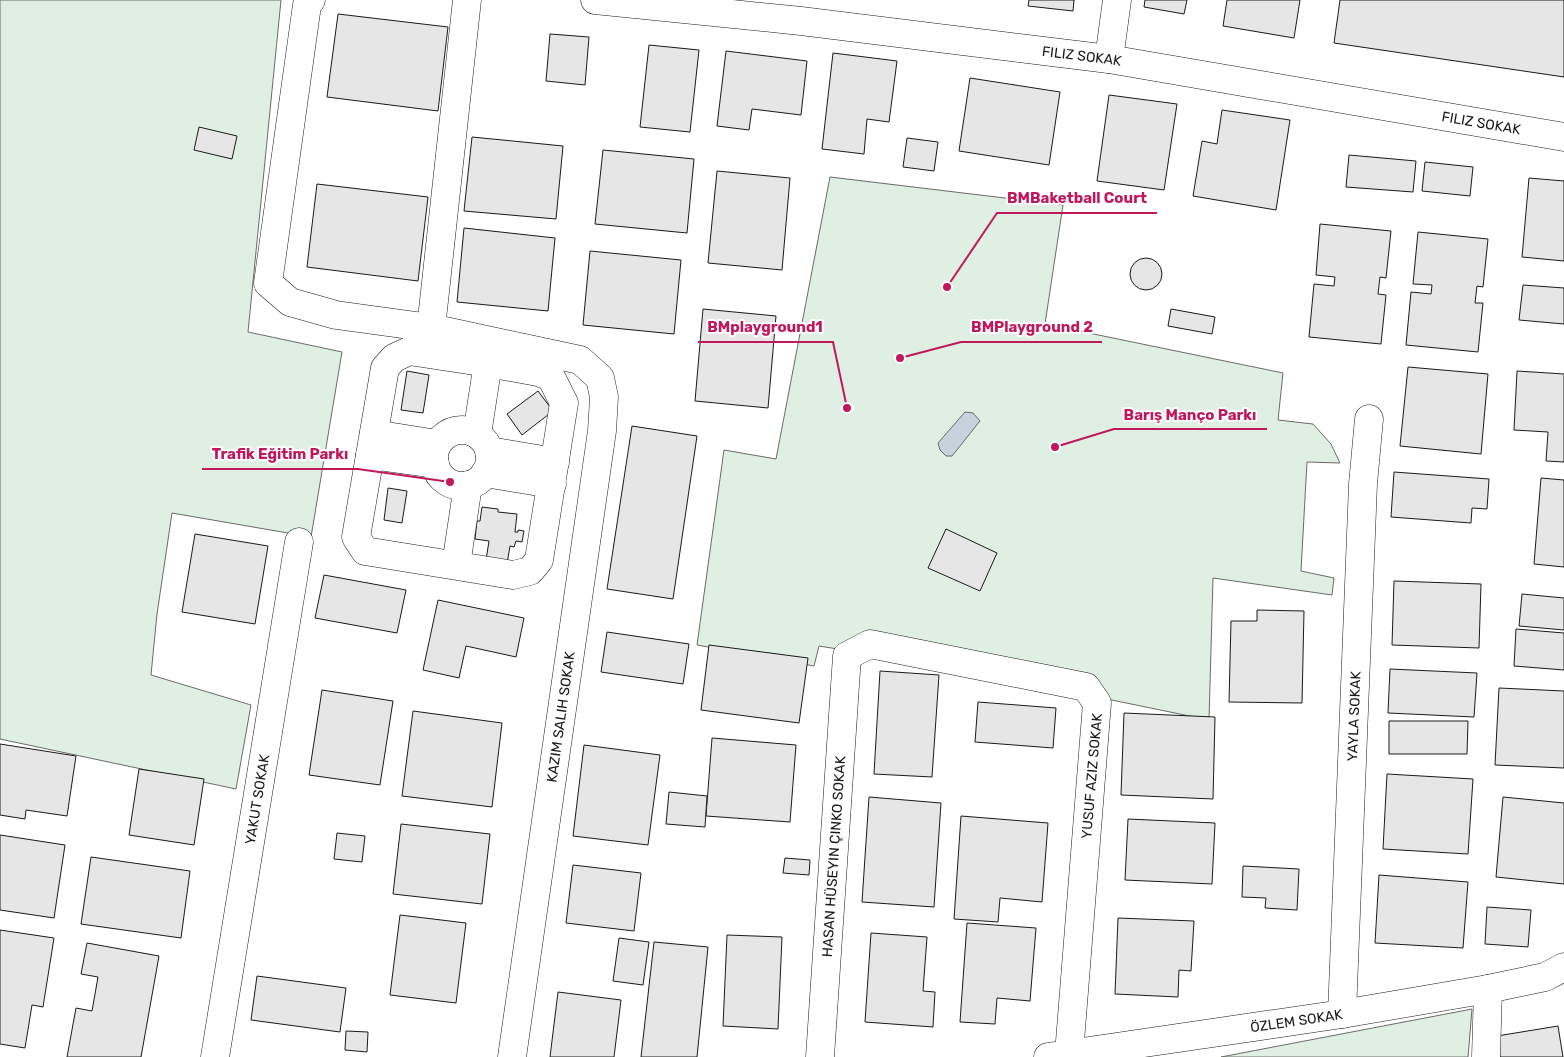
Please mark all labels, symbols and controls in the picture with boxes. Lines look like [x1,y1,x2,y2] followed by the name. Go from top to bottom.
[1041,42,1123,70] street label: FILIZ SOKAK
[1440,108,1523,138] street label: FILIZ SOKAK
[997,183,1157,213] callout: BMBaketball Court
[1007,189,1147,207] text: BMBaketball Court
[698,312,833,342] callout: BMplayground1
[961,312,1102,342] callout: BMPlayground 2
[707,318,823,336] text: BMplayground1
[971,318,1093,336] text: BMPlayground 2
[1114,399,1267,429] callout: Barış Manço Parkı
[1124,406,1256,424] text: Barış Manço Parkı
[202,439,358,469] callout: Trafik Eğitim Parkı
[212,445,348,463] text: Trafik Eğitim Parkı
[543,650,579,784] street label: KAZIM SALIH SOKAK
[1344,670,1364,762] street label: YAYLA SOKAK
[1078,712,1106,840] street label: YUSUF AZIZ SOKAK
[241,752,273,846] street label: YAKUT SOKAK
[818,755,849,958] street label: HASAN HÜSEYIN ÇINKO SOKAK
[1249,1005,1344,1036] street label: ÖZLEM SOKAK

